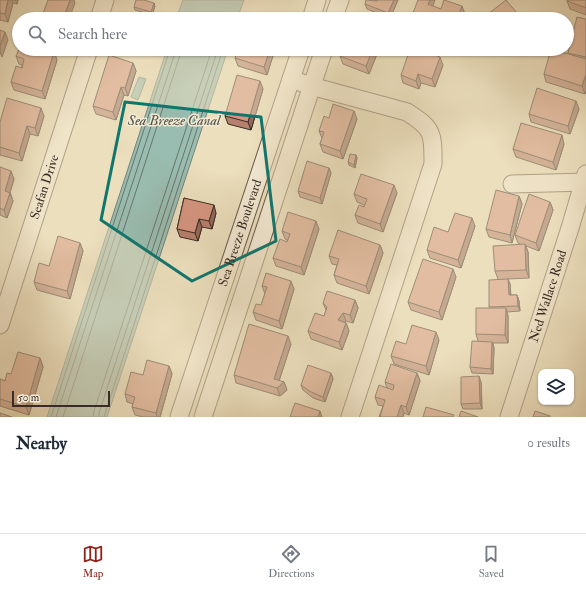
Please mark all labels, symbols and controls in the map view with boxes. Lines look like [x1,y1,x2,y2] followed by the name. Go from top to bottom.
[12,12,574,56] search box
[26,23,48,45] icon: search
[58,25,127,44] text: Search here
[127,112,222,129] water label: Sea Breeze Canal
[27,152,63,221] street label: Seafan Drive
[215,177,265,288] street label: Sea Breeze Boulevard
[526,247,571,344] street label: Ned Wallace Road
[538,369,574,405] map controls
[538,369,574,405] button: layers
[12,389,110,408] scale bar
[18,391,39,404] text: 50 m
[16,433,67,454] text: Nearby
[527,435,570,451] text: 0 results
[82,543,104,580] tab: Map
[268,543,315,580] tab: Directions
[479,543,504,580] tab: Saved

